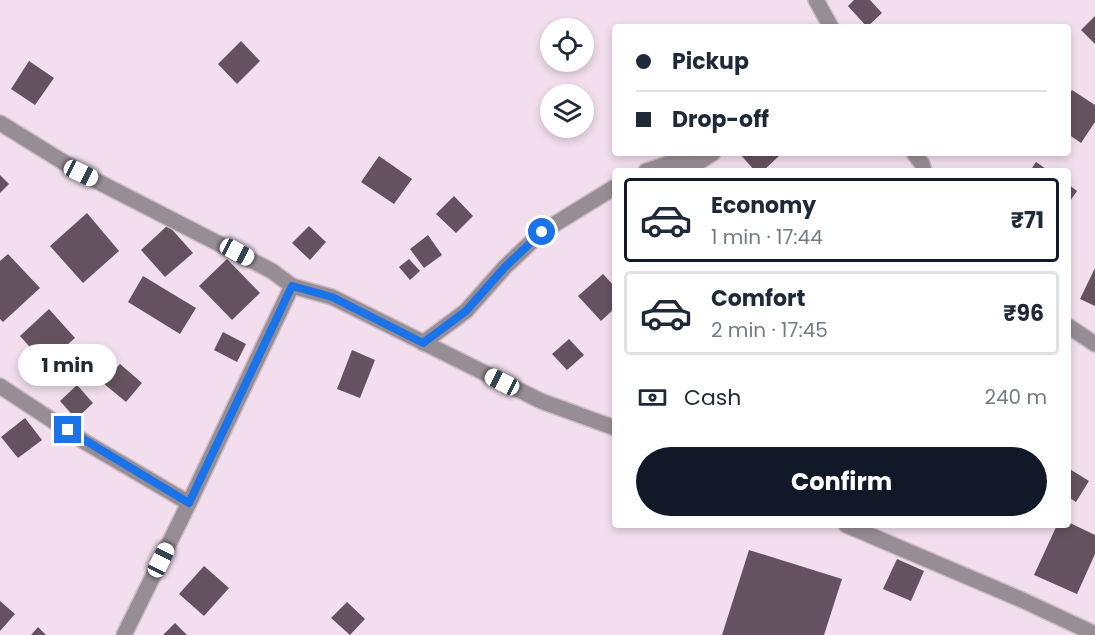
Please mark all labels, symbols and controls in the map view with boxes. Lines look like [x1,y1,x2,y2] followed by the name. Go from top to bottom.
[540,18,594,138] map controls
[540,18,594,72] button: locate
[672,46,749,77] text: Pickup
[540,84,594,138] button: layers
[672,104,769,135] text: Drop-off
[61,157,101,189] car
[711,190,816,221] text: Economy
[639,193,693,247] icon: car
[1011,205,1044,236] text: ₹71
[528,218,555,245] route start
[711,223,823,251] text: 1 min · 17:44
[217,236,257,268] car
[711,283,805,314] text: Comfort
[639,286,693,340] icon: car
[1003,298,1044,329] text: ₹96
[711,316,828,344] text: 2 min · 17:45
[19,343,118,385] callout: 1 min
[41,351,94,379] text: 1 min
[482,366,522,398] car
[636,381,669,414] icon: cash
[684,382,741,413] text: Cash
[984,383,1047,411] text: 240 m
[54,416,81,443] route end
[636,447,1047,516] button: Confirm
[145,540,177,580] car

